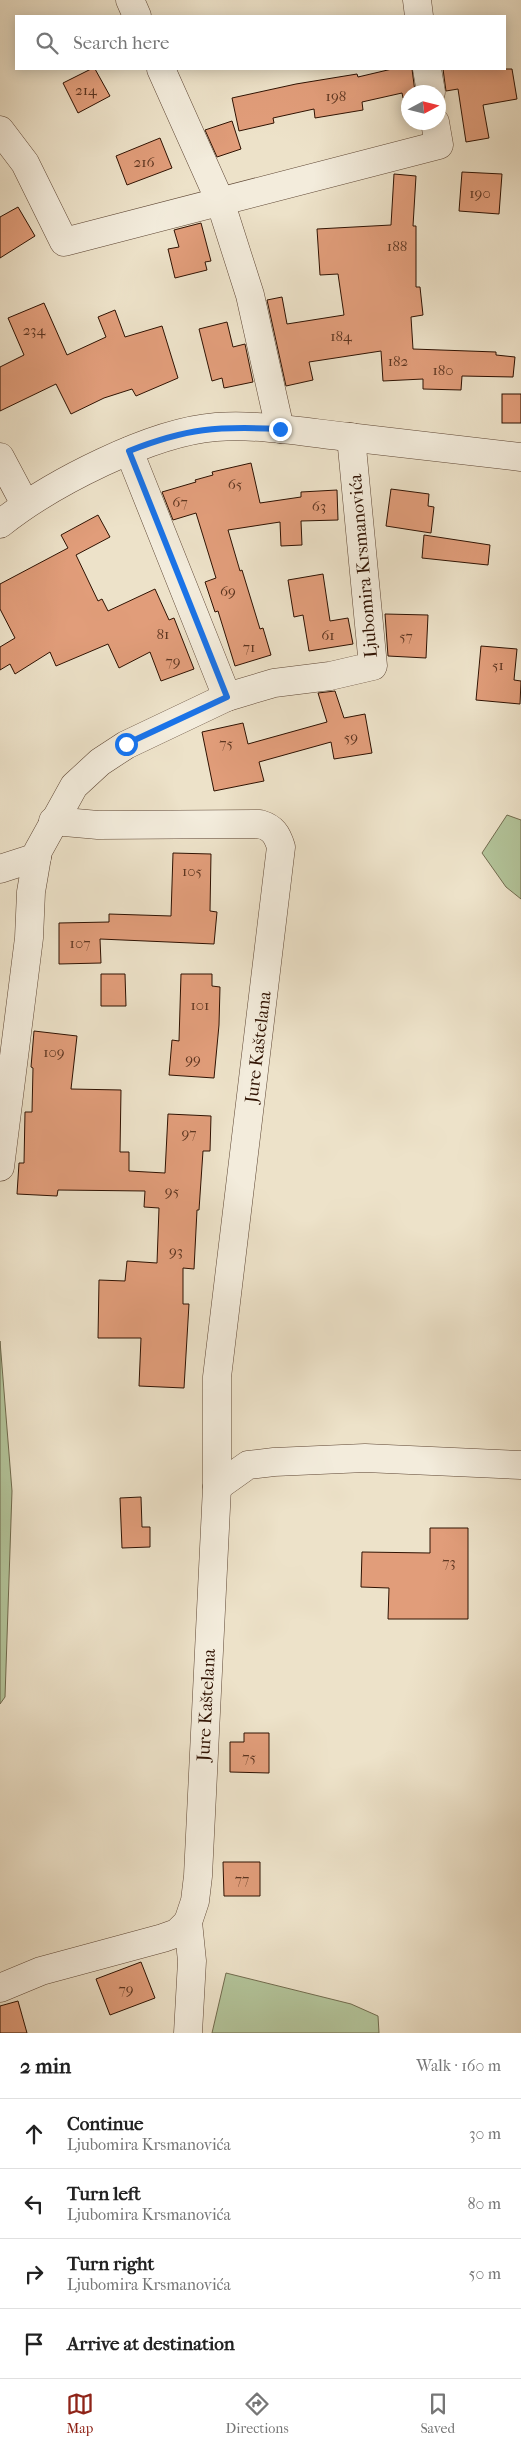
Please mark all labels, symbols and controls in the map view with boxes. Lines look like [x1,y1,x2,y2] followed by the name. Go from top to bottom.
[15,15,506,70] search box
[33,29,61,57] icon: search
[73,32,169,54] text: Search here
[75,81,98,99] house number: 214
[401,85,446,130] north arrow
[326,87,346,105] house number: 198
[133,153,155,171] house number: 216
[469,184,491,202] house number: 190
[387,237,407,255] house number: 188
[23,321,46,339] house number: 234
[330,327,353,345] house number: 184
[388,352,409,370] house number: 182
[432,361,454,379] house number: 180
[269,418,292,441] route end
[345,473,382,659] street label: Ljubomira Krsmanovića
[228,475,242,493] house number: 65
[172,493,188,511] house number: 67
[312,497,326,515] house number: 63
[220,582,236,600] house number: 69
[157,625,169,643] house number: 81
[321,626,335,644] house number: 61
[399,627,413,645] house number: 57
[243,638,255,656] house number: 71
[165,652,181,670] house number: 79
[492,656,504,674] house number: 51
[344,728,358,746] house number: 59
[115,733,138,756] route start
[219,734,233,752] house number: 75
[182,862,202,880] house number: 105
[70,934,90,952] house number: 107
[241,989,276,1106] street label: Jure Kaštelana
[191,996,209,1014] house number: 101
[43,1043,65,1061] house number: 109
[185,1050,201,1068] house number: 99
[181,1124,197,1142] house number: 97
[165,1182,179,1200] house number: 95
[169,1242,183,1260] house number: 93
[442,1553,456,1571] house number: 73
[193,1648,220,1764] street label: Jure Kaštelana
[242,1748,256,1766] house number: 75
[235,1870,249,1888] house number: 77
[118,1980,134,1998] house number: 79
[20,2054,71,2078] text: 2 min
[416,2056,501,2075] text: Walk · 160 m
[67,2113,143,2135] text: Continue
[20,2120,48,2148] icon: ahead
[469,2124,501,2143] text: 30 m
[67,2135,231,2154] text: Ljubomira Krsmanovića
[67,2183,141,2205] text: Turn left
[20,2190,48,2218] icon: left
[467,2194,501,2213] text: 80 m
[67,2205,231,2224] text: Ljubomira Krsmanovića
[67,2253,154,2275] text: Turn right
[20,2260,48,2288] icon: right
[469,2264,501,2283] text: 50 m
[67,2275,231,2294] text: Ljubomira Krsmanovića
[20,2330,48,2358] icon: arrive
[67,2333,235,2355] text: Arrive at destination
[66,2390,94,2437] tab: Map
[226,2390,289,2437] tab: Directions
[420,2390,455,2437] tab: Saved

